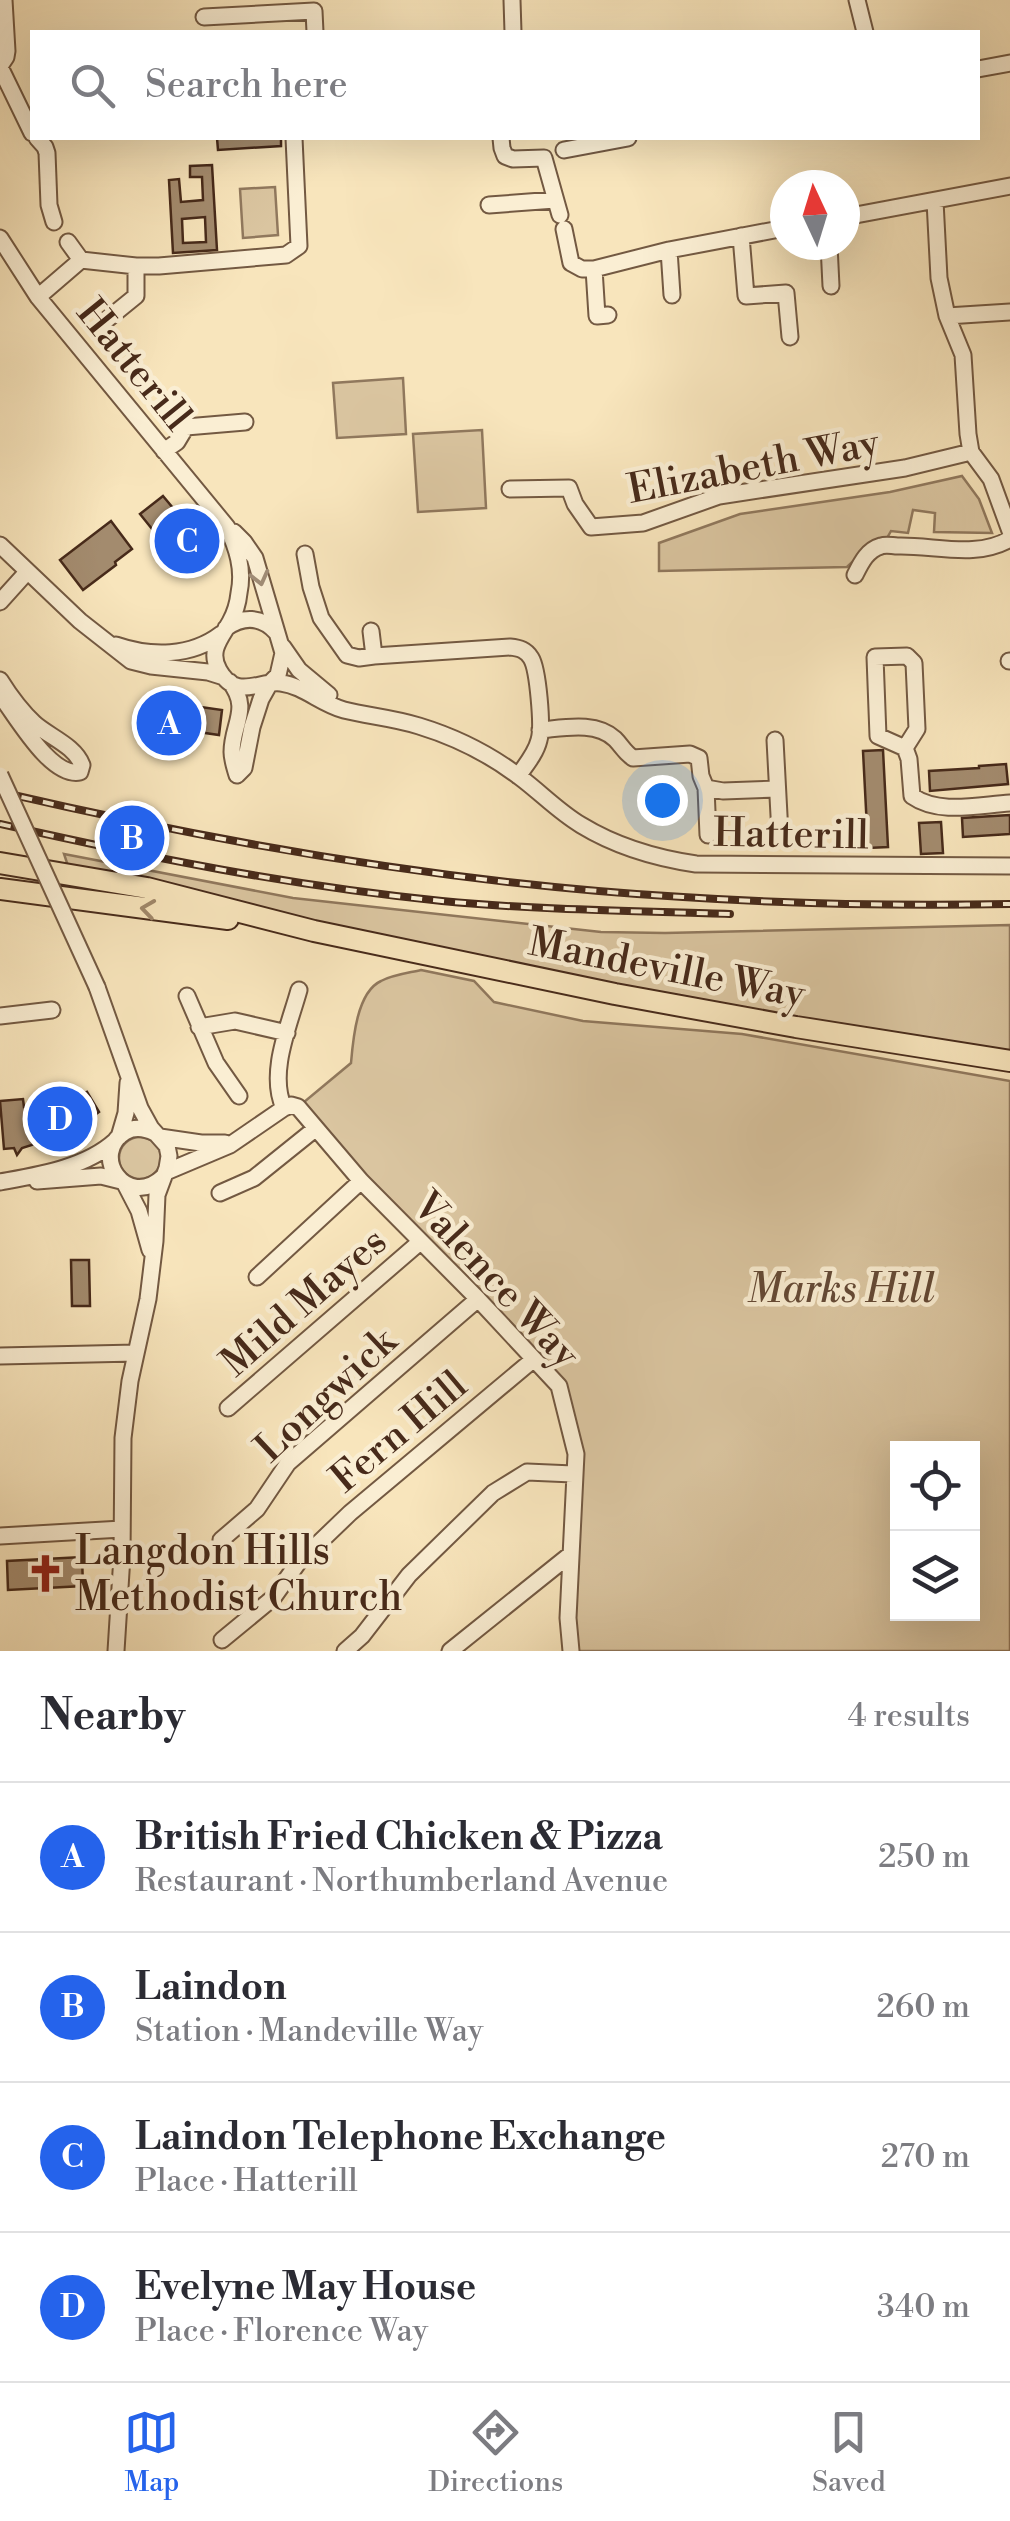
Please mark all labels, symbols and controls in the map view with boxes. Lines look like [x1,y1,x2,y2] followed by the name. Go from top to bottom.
[30,30,980,140] search box
[65,58,120,113] icon: search
[145,62,348,109] text: Search here
[770,170,860,260] north arrow
[65,289,202,442] street label: Hatterill
[623,418,884,517] street label: Elizabeth Way
[154,504,220,578] pin: C
[249,568,270,586] one-way arrow
[136,686,202,760] pin: A
[637,775,688,826] your location
[100,800,164,876] pin: B
[713,809,869,861] street label: Hatterill
[139,899,156,920] one-way arrow
[524,918,810,1021] street label: Mandeville Way
[28,1082,92,1156] pin: D
[400,1181,590,1380] street label: Valence Way
[211,1217,398,1389] street label: Mild Mayes
[747,1265,935,1315] park label: Marks Hill
[245,1316,410,1474] street label: Longwick
[321,1361,478,1504] street label: Fern Hill
[890,1441,980,1621] map controls
[890,1441,980,1531] button: locate
[75,1527,402,1623] place label: Langdon Hills Methodist Church
[890,1531,980,1621] button: layers
[24,1552,66,1594] church icon: Langdon Hills Methodist Church
[40,1690,185,1743] text: Nearby
[848,1696,970,1736] text: 4 results
[135,1814,663,1861] text: British Fried Chicken & Pizza
[61,1837,84,1877] text: A
[878,1837,970,1877] text: 250 m
[135,1861,668,1901] text: Restaurant · Northumberland Avenue
[135,1964,287,2011] text: Laindon
[60,1987,85,2027] text: B
[877,1987,970,2027] text: 260 m
[135,2011,483,2051] text: Station · Mandeville Way
[135,2114,666,2161] text: Laindon Telephone Exchange
[61,2137,84,2177] text: C
[881,2137,970,2177] text: 270 m
[135,2161,358,2201] text: Place · Hatterill
[135,2264,476,2311] text: Evelyne May House
[60,2287,85,2327] text: D
[877,2287,970,2327] text: 340 m
[135,2311,428,2351] text: Place · Florence Way
[124,2405,179,2500] tab: Map
[428,2405,563,2500] tab: Directions
[812,2405,886,2500] tab: Saved

